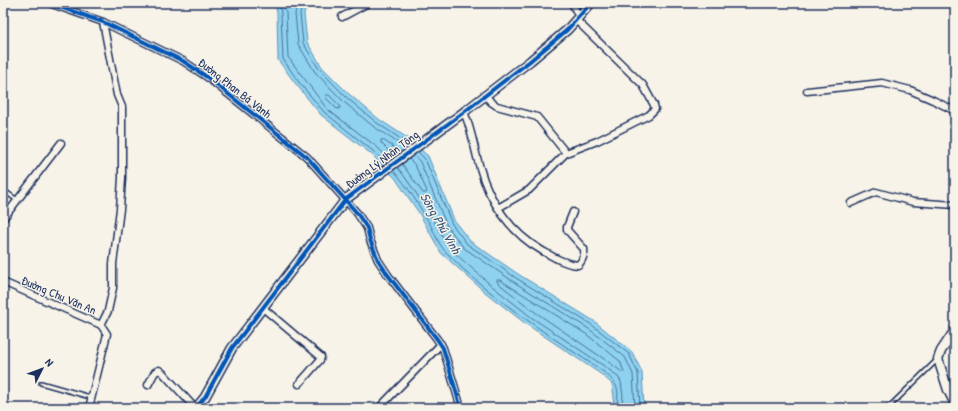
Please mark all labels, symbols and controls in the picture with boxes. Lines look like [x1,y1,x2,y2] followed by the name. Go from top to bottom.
[195,54,275,122] street label: Đường Phan Bá Vành
[342,126,422,192] street label: Đường Lý Nhân Tông
[416,189,466,258] water label: Sông Phú Vinh
[19,272,99,318] street label: Đường Chu Văn An
[22,349,62,389] north arrow
[42,355,57,369] text: N

